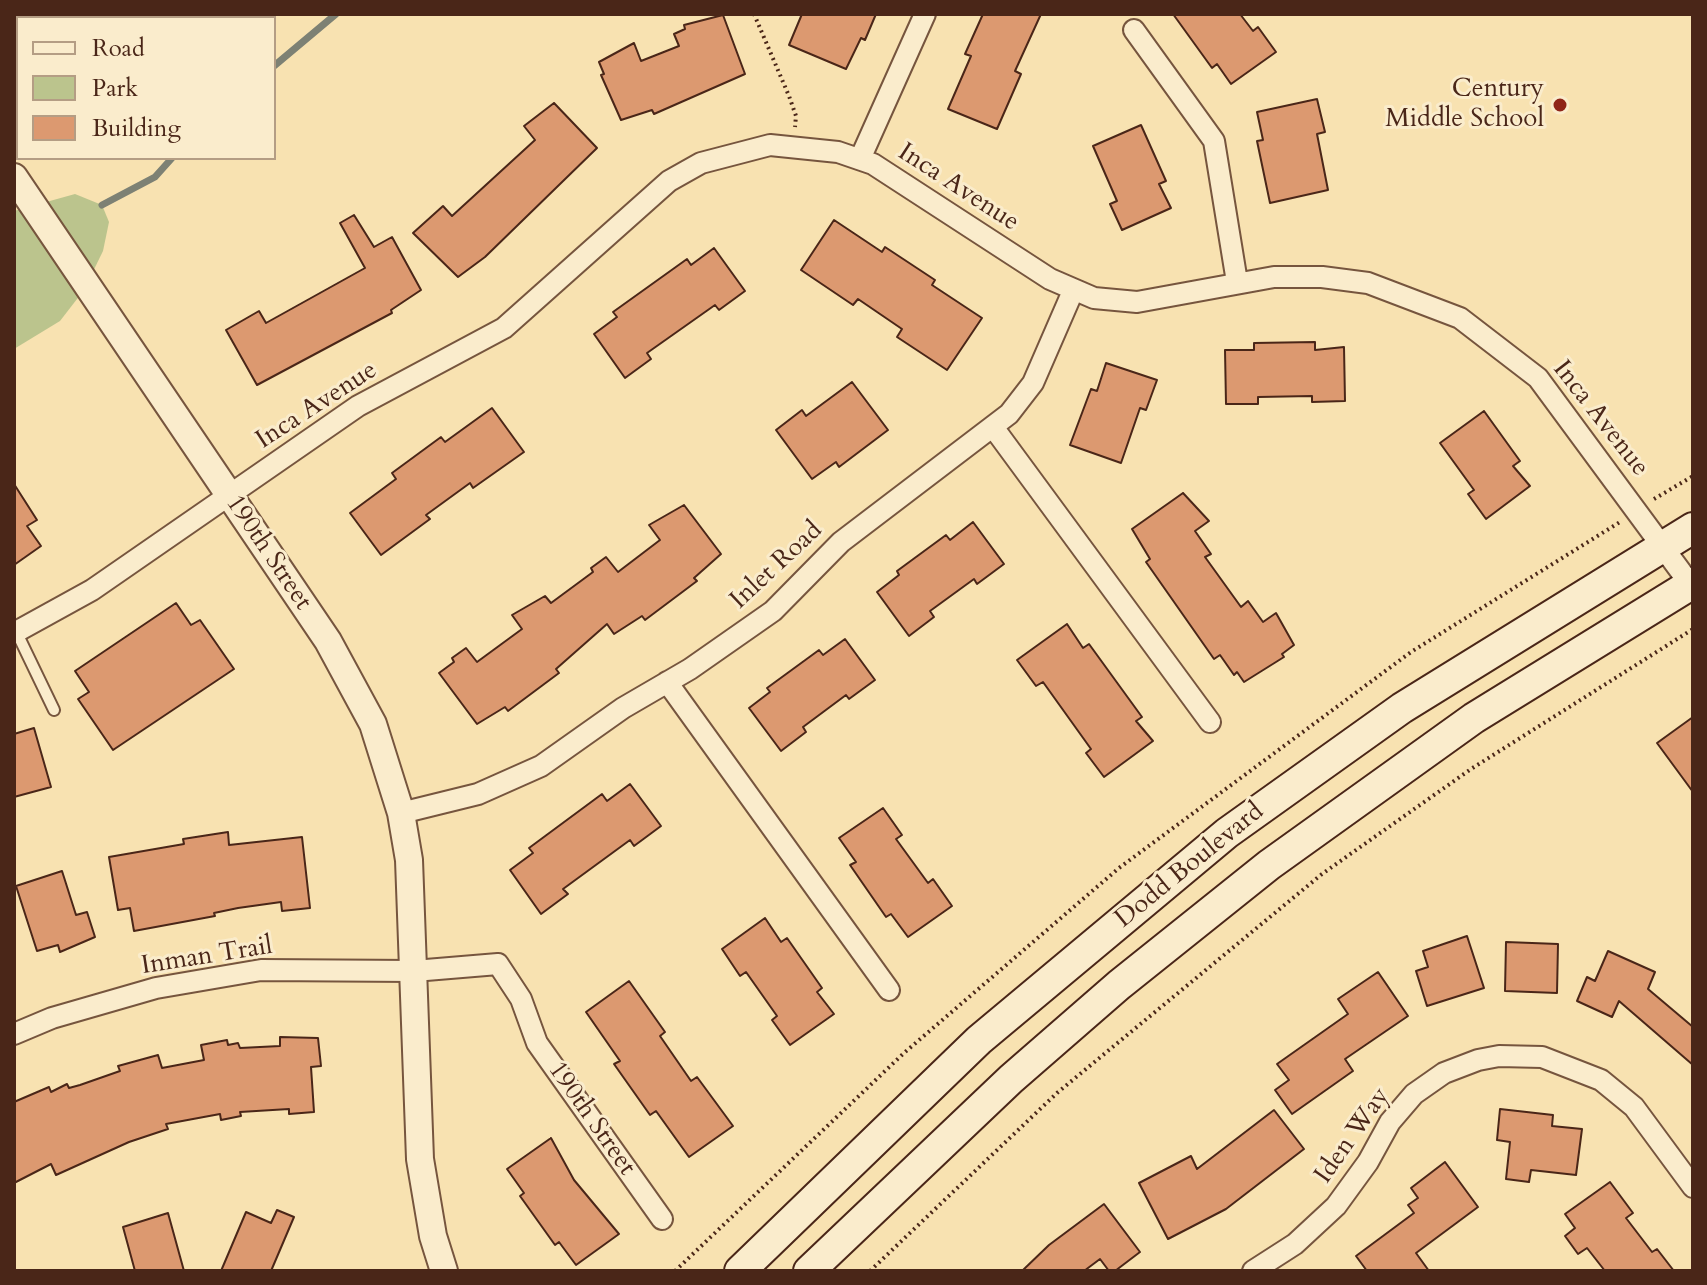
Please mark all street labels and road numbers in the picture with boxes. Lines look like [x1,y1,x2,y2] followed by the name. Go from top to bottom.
[892,137,1024,239] street label: Inca Avenue
[251,355,383,457] street label: Inca Avenue
[1545,355,1655,483] street label: Inca Avenue
[218,490,318,616] street label: 190th Street
[725,516,829,616] street label: Inlet Road
[1109,797,1271,935] street label: Dodd Boulevard
[139,931,275,983] street label: Inman Trail
[540,1056,642,1182] street label: 190th Street
[1309,1082,1397,1190] street label: Iden Way

